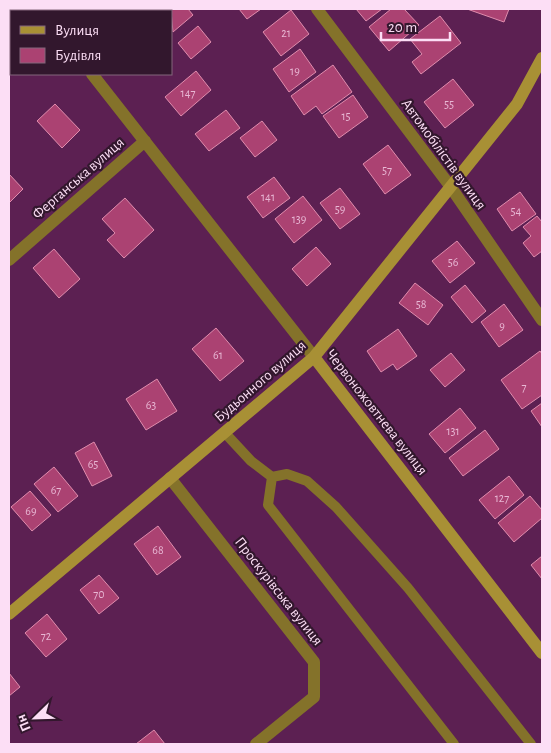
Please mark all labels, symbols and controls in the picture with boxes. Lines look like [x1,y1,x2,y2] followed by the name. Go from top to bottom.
[10,10,172,75] legend
[381,10,450,42] scale bar
[388,20,417,35] text: 20 m
[55,23,99,38] text: Вулиця
[281,27,291,39] house number: 21
[55,48,101,63] text: Будівля
[290,65,300,77] house number: 19
[181,87,195,99] house number: 147
[398,96,489,212] street label: Автомобілістів вулиця
[444,98,454,110] house number: 55
[341,110,351,122] house number: 15
[30,135,127,222] street label: Ферганська вулиця
[382,164,392,176] house number: 57
[261,191,275,203] house number: 141
[335,203,346,215] house number: 59
[511,205,522,217] house number: 54
[292,213,307,225] house number: 139
[448,256,459,268] house number: 56
[416,298,427,310] house number: 58
[499,320,505,332] house number: 9
[212,338,309,425] street label: Будьонного вулиця
[323,347,430,478] street label: Червоножовтнева вулиця
[213,349,223,361] house number: 61
[521,381,527,393] house number: 7
[146,399,156,411] house number: 63
[446,425,460,437] house number: 131
[88,458,98,470] house number: 65
[51,484,61,496] house number: 67
[495,492,509,504] house number: 127
[25,505,37,517] house number: 69
[232,534,325,648] street label: Проскурівська вулиця
[152,544,164,556] house number: 68
[93,588,105,600] house number: 70
[41,630,52,642] house number: 72
[10,693,60,743] north arrow
[14,712,34,733] text: Пн

